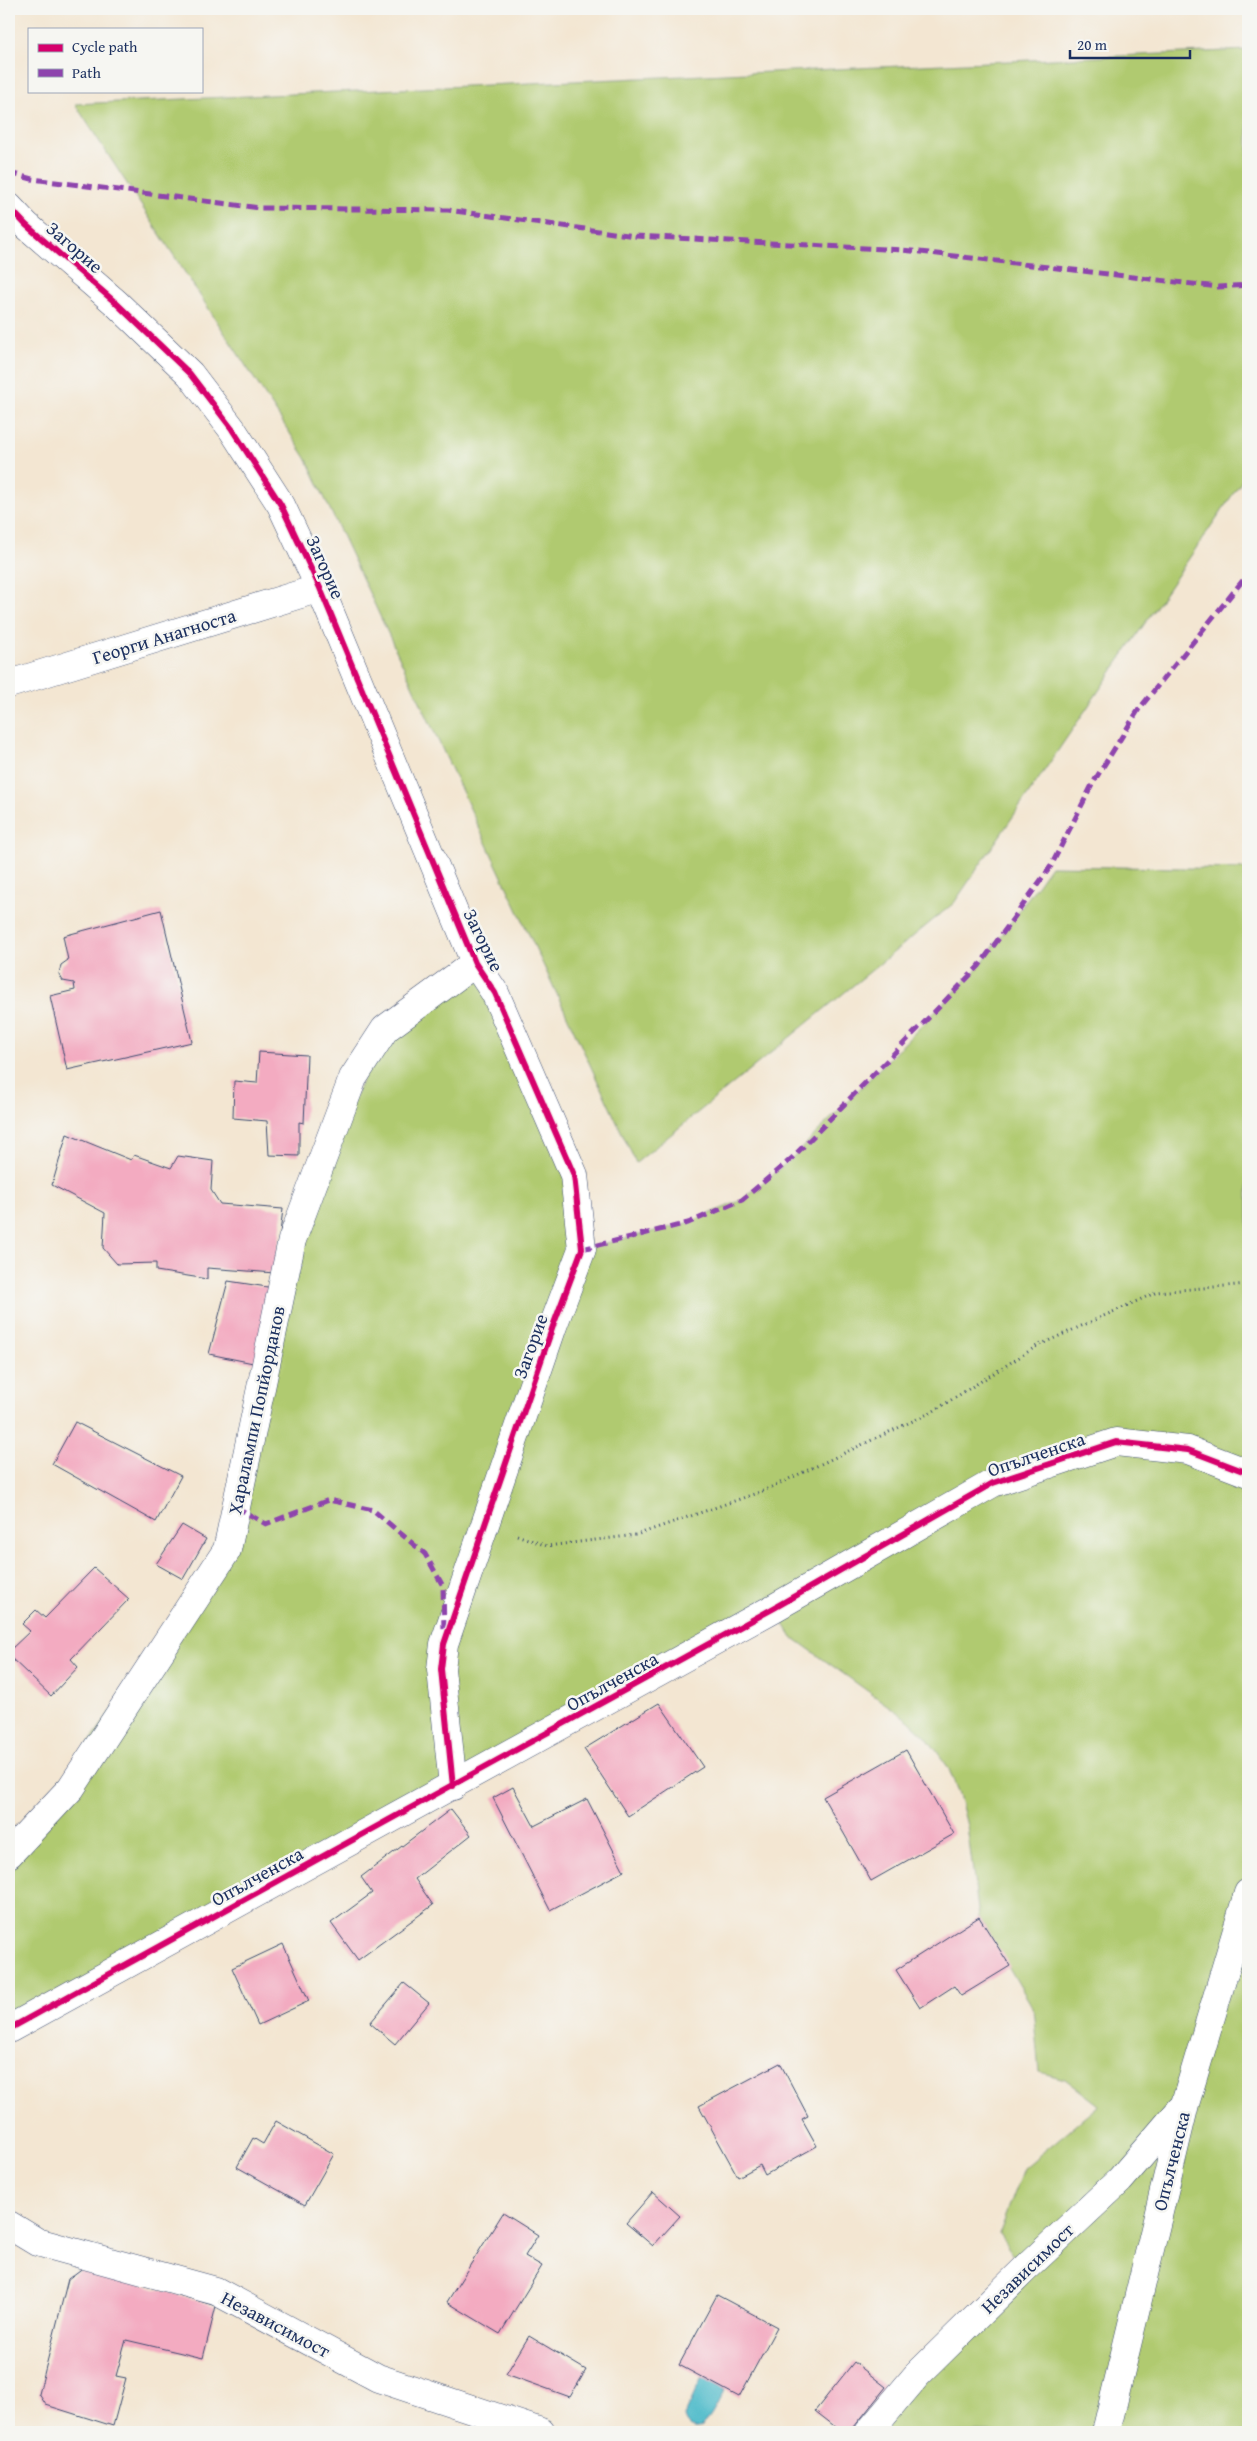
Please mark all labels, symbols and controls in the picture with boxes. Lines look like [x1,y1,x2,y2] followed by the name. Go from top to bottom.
[28,28,202,92] legend
[1070,28,1190,60] scale bar
[1077,34,1108,55] text: 20 m
[72,36,138,57] text: Cycle path
[72,62,101,83] text: Path
[41,214,110,280] street label: Загорие
[300,531,352,603] street label: Загорие
[89,601,239,671] street label: Георги Анагноста
[457,904,511,976] street label: Загорие
[220,1303,292,1517] street label: Харалампи Попйорданов
[505,1310,555,1382] street label: Загорие
[984,1424,1088,1484] street label: Опълченска
[561,1644,663,1718] street label: Опълченска
[206,1839,308,1913] street label: Опълченска
[1145,2108,1197,2214] street label: Опълченска
[974,2216,1080,2320] street label: Независимост
[216,2283,336,2365] street label: Независимост

